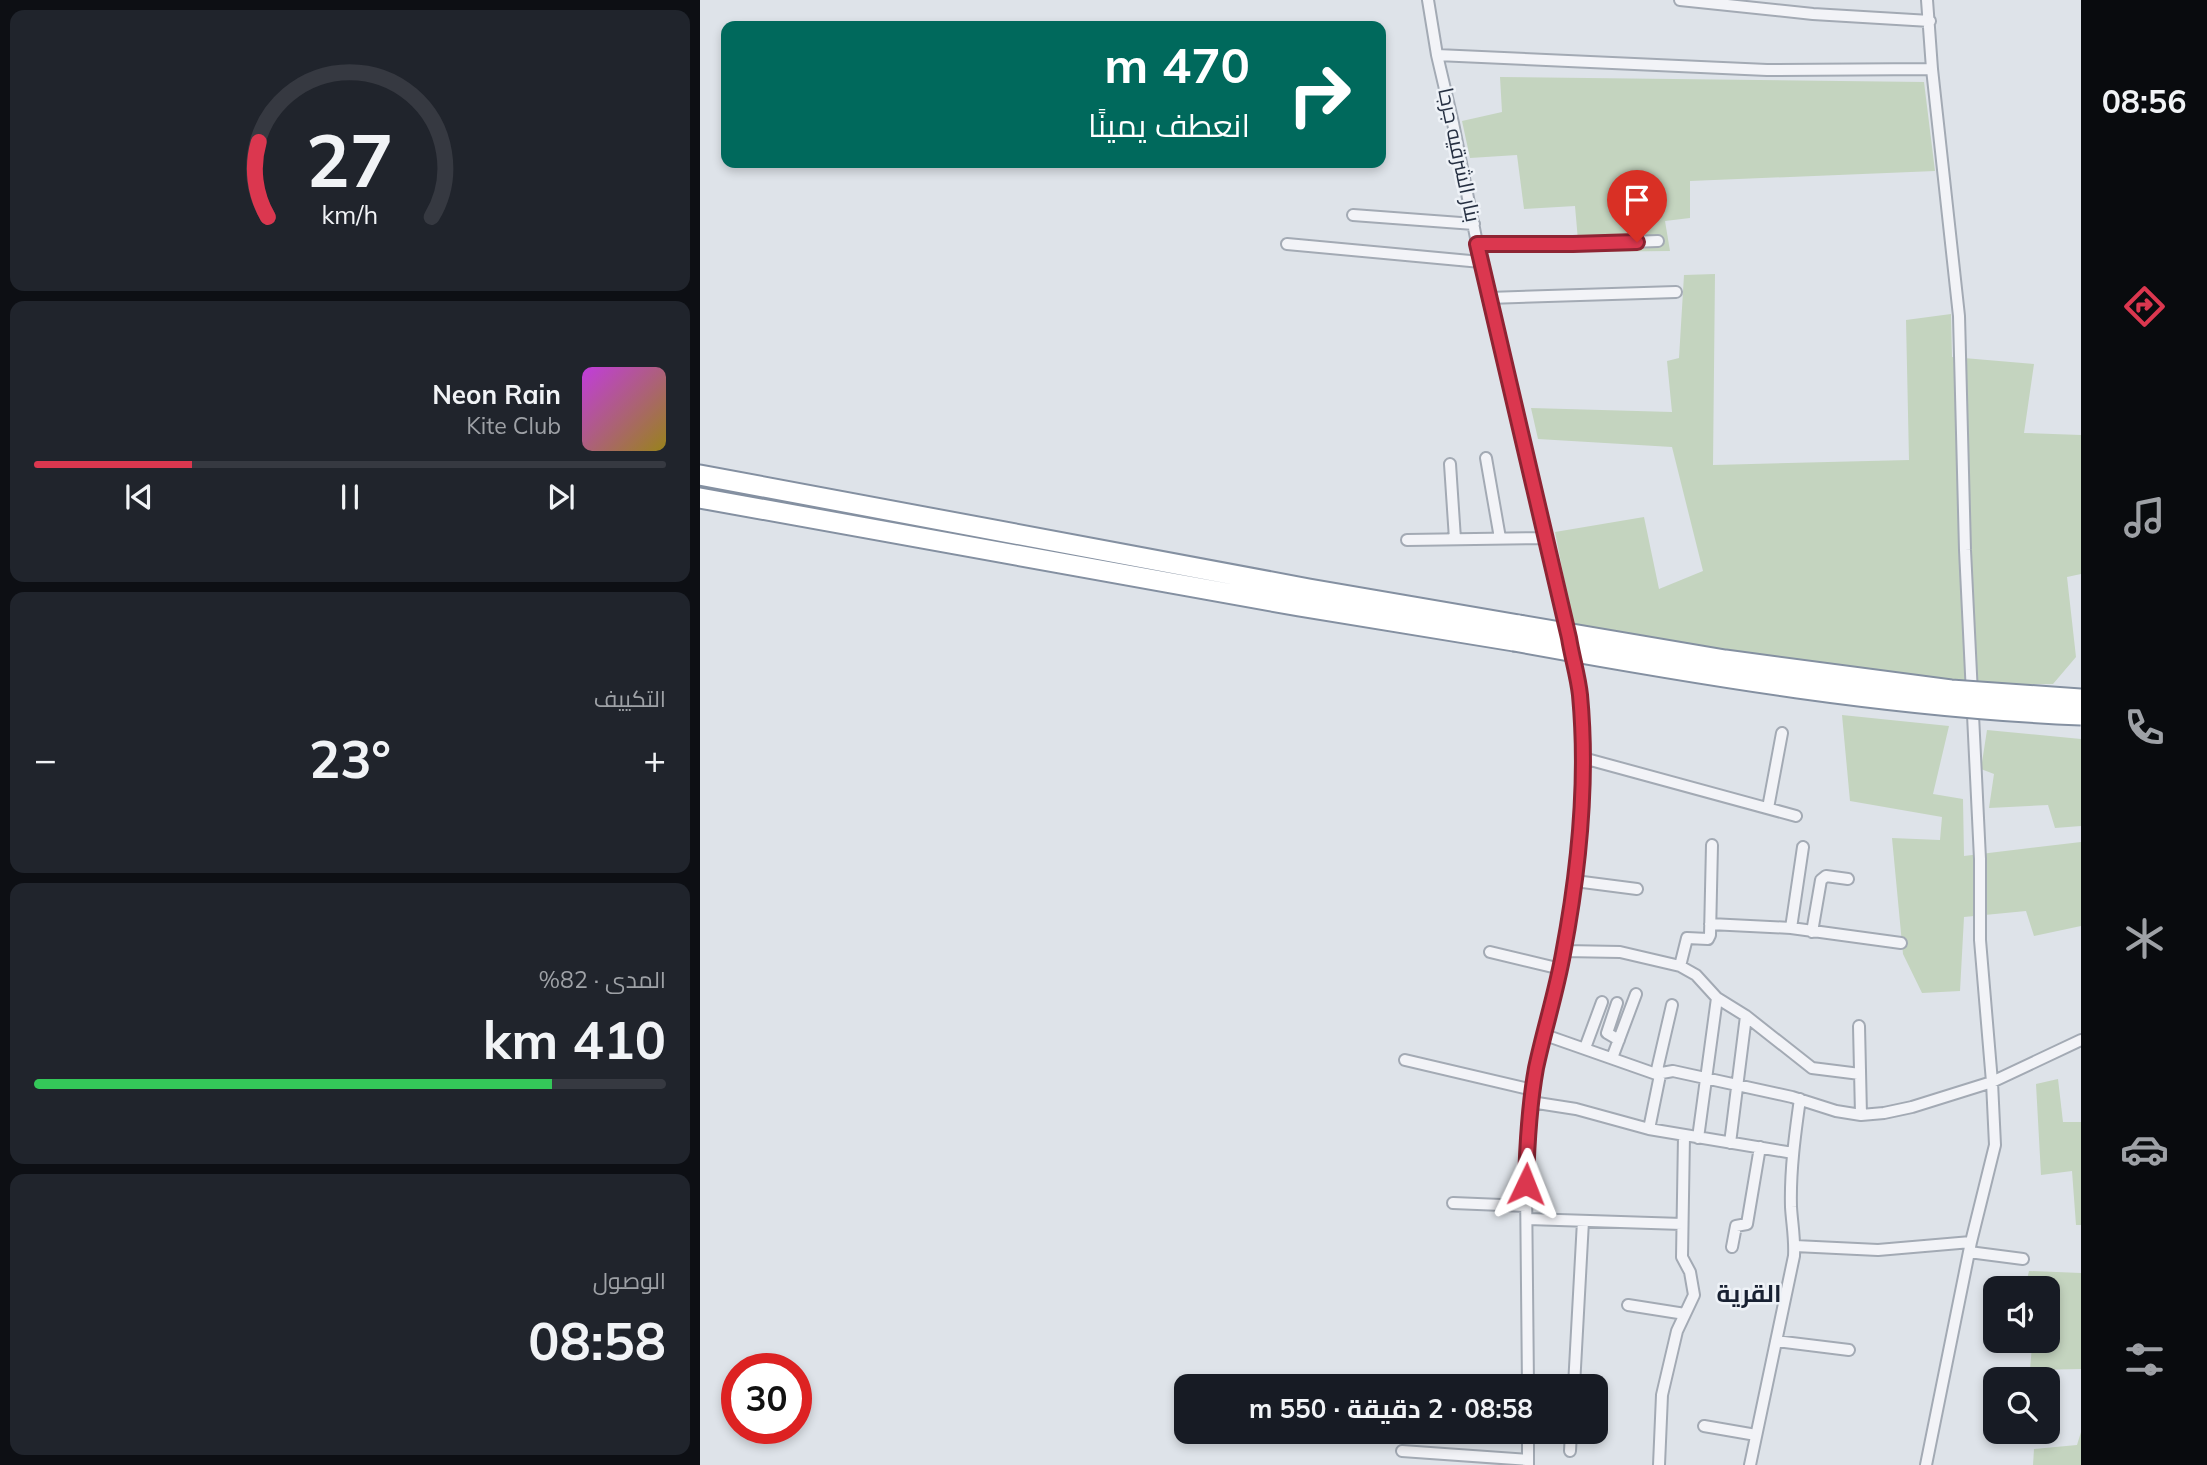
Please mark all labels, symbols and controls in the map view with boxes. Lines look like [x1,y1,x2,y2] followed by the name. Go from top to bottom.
[1104,34,1250,95] text: 470 m
[1274,49,1365,140] icon: right
[2102,81,2186,121] text: 08:56
[1433,85,1487,224] street label: بنار الشرقيه جرجا
[1088,105,1250,145] text: انعطف يمينًا
[306,114,394,205] text: 27
[1607,170,1667,242] pin
[1618,181,1656,219] icon: arrive
[322,198,378,229] text: km/h
[2120,282,2169,331] icon: directions
[432,378,561,411] text: Neon Rain
[466,411,561,440] text: Kite Club
[120,478,158,516] icon: previous
[331,478,369,516] icon: pause
[542,478,580,516] icon: next
[2120,493,2169,542] icon: music
[594,684,666,713] text: التكييف
[2120,703,2169,752] icon: phone
[309,726,391,791] text: 23°
[34,735,57,783] text: −
[643,735,666,783] text: +
[2120,914,2169,963] icon: climate
[539,965,666,994] text: المدى · 82%
[483,1007,666,1072] text: 410 km
[2120,1125,2169,1174] icon: car
[1489,1147,1563,1221] position arrow
[593,1266,666,1295] text: الوصول
[1983,1276,2060,1444] map controls
[1983,1276,2060,1353] button: sound
[1717,1278,1781,1308] district label: القرية
[528,1308,666,1373] text: 08:58
[2120,1335,2169,1384] icon: filters
[721,1353,812,1444] speed limit sign: 30
[1983,1367,2060,1444] button: search
[1249,1392,1533,1425] text: 08:58 · 2 دقيقة · 550 m

